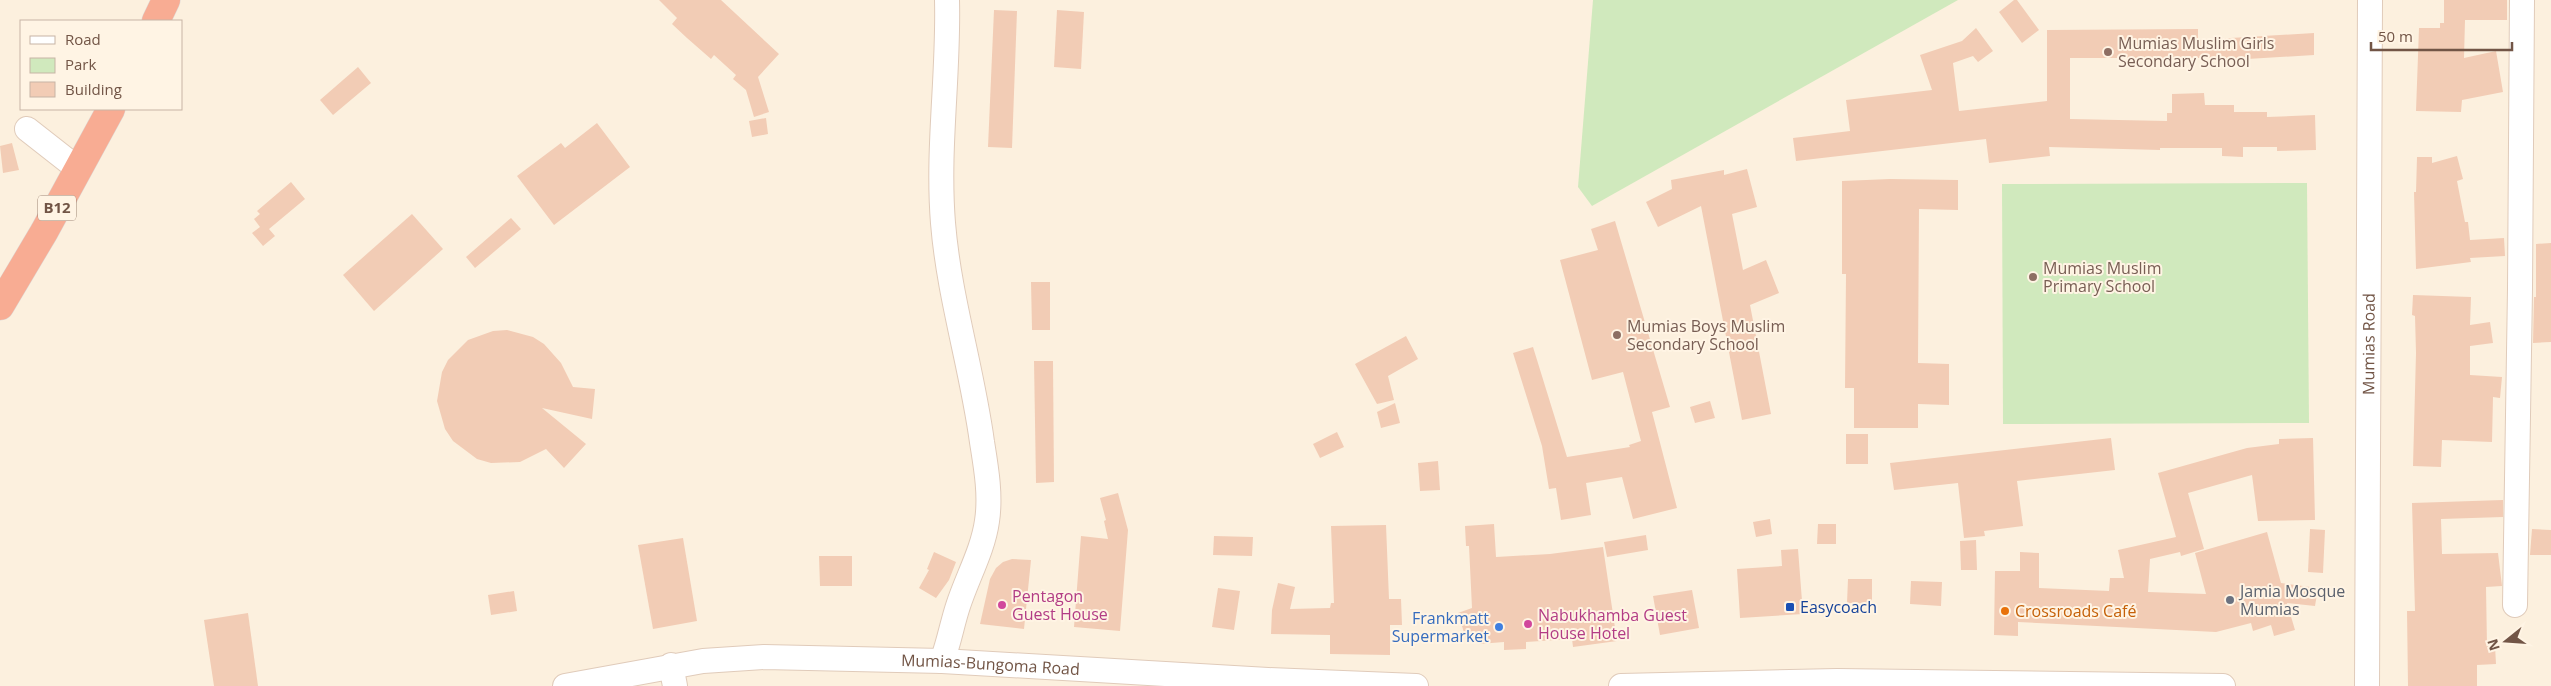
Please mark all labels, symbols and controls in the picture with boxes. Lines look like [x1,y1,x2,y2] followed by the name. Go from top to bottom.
[20,20,182,110] legend
[2371,20,2512,52] scale bar
[2378,26,2413,46] text: 50 m
[65,29,101,49] text: Road
[2118,32,2274,72] place label: Mumias Muslim Girls Secondary School
[2102,46,2114,58] marker: Mumias Muslim Girls Secondary School
[65,54,96,74] text: Park
[65,79,122,99] text: Building
[38,196,76,220] road number: B12
[2043,257,2161,297] place label: Mumias Muslim Primary School
[2027,271,2039,283] marker: Mumias Muslim Primary School
[2357,293,2380,395] street label: Mumias Road
[1627,315,1785,355] place label: Mumias Boys Muslim Secondary School
[1611,329,1623,341] marker: Mumias Boys Muslim Secondary School
[2238,580,2345,620] place label: Jamia Mosque Mumias
[1012,585,1108,625] place label: Pentagon Guest House
[2224,594,2236,606] marker: Jamia Mosque Mumias
[1800,596,1877,618] place label: Easycoach
[996,599,1008,611] marker: Pentagon Guest House
[2015,600,2136,622] place label: Crossroads Café
[1784,601,1796,613] marker: Easycoach
[1538,604,1687,644] place label: Nabukhamba Guest House Hotel
[1999,605,2011,617] marker: Crossroads Café
[1392,607,1489,647] place label: Frankmatt Supermarket
[2481,616,2531,666] north arrow
[1522,618,1534,630] marker: Nabukhamba Guest House Hotel
[1493,621,1505,633] marker: Frankmatt Supermarket
[2482,637,2504,653] text: N
[901,649,1081,680] street label: Mumias-Bungoma Road

